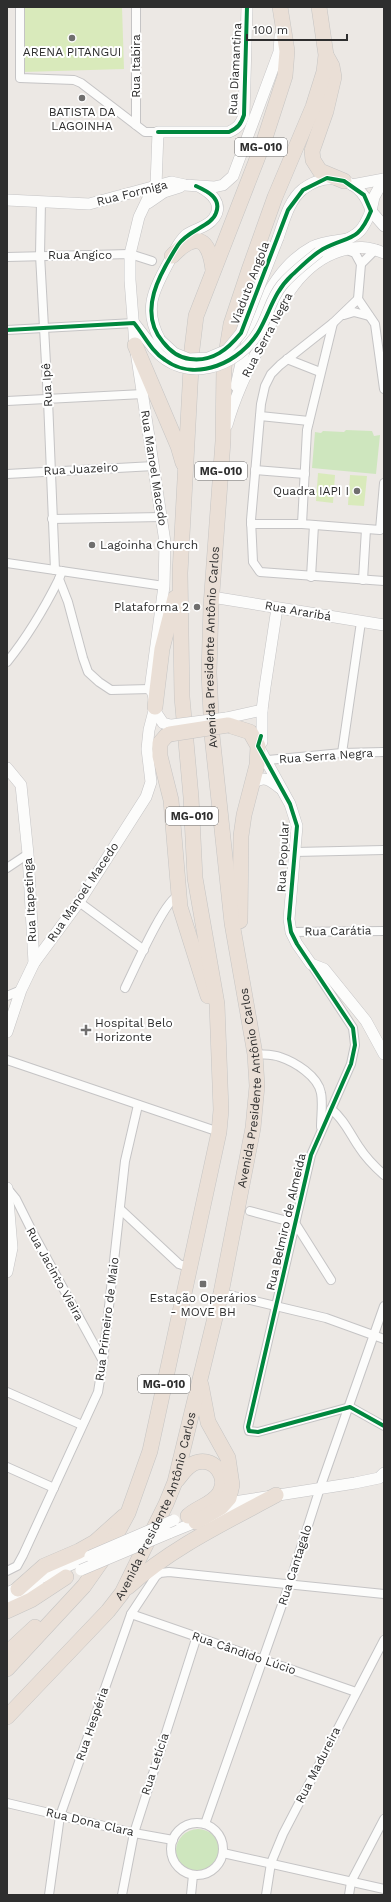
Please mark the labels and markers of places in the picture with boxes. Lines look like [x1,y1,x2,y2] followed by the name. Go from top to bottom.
[67,33,77,43] marker: ARENA PITANGUI
[23,45,121,59] place label: ARENA PITANGUI
[77,93,87,103] marker: BATISTA DA LAGOINHA
[49,105,115,133] place label: BATISTA DA LAGOINHA
[273,484,349,498] place label: Quadra IAPI I
[352,486,362,496] marker: Quadra IAPI I
[100,538,198,552] place label: Lagoinha Church
[87,540,97,550] marker: Lagoinha Church
[114,600,189,614] place label: Plataforma 2
[192,602,202,612] marker: Plataforma 2
[95,1016,173,1044] place label: Hospital Belo Horizonte
[80,1024,92,1036] marker: Hospital Belo Horizonte
[198,1279,208,1289] marker: Estação Operários - MOVE BH
[149,1291,257,1319] place label: Estação Operários - MOVE BH

